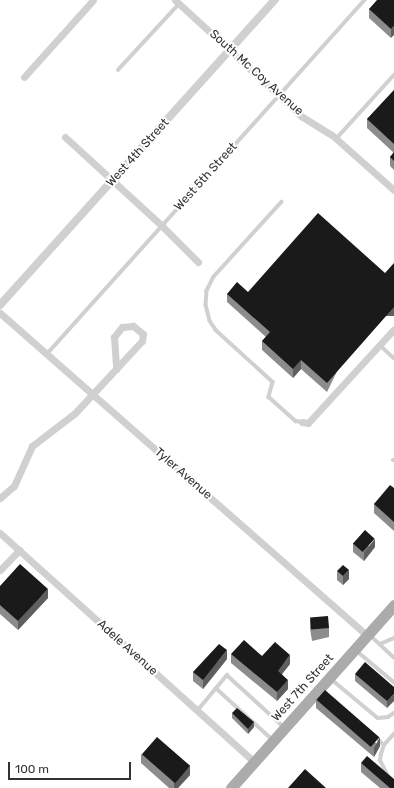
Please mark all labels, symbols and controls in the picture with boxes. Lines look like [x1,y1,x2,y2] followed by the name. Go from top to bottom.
[206,27,306,119] street label: South Mc Coy Avenue
[104,116,172,190] street label: West 4th Street
[172,140,240,214] street label: West 5th Street
[151,445,215,503] street label: Tyler Avenue
[94,617,160,679] street label: Adele Avenue
[269,651,337,725] street label: West 7th Street
[10,754,133,780] scale bar
[15,762,49,776] text: 100 m

